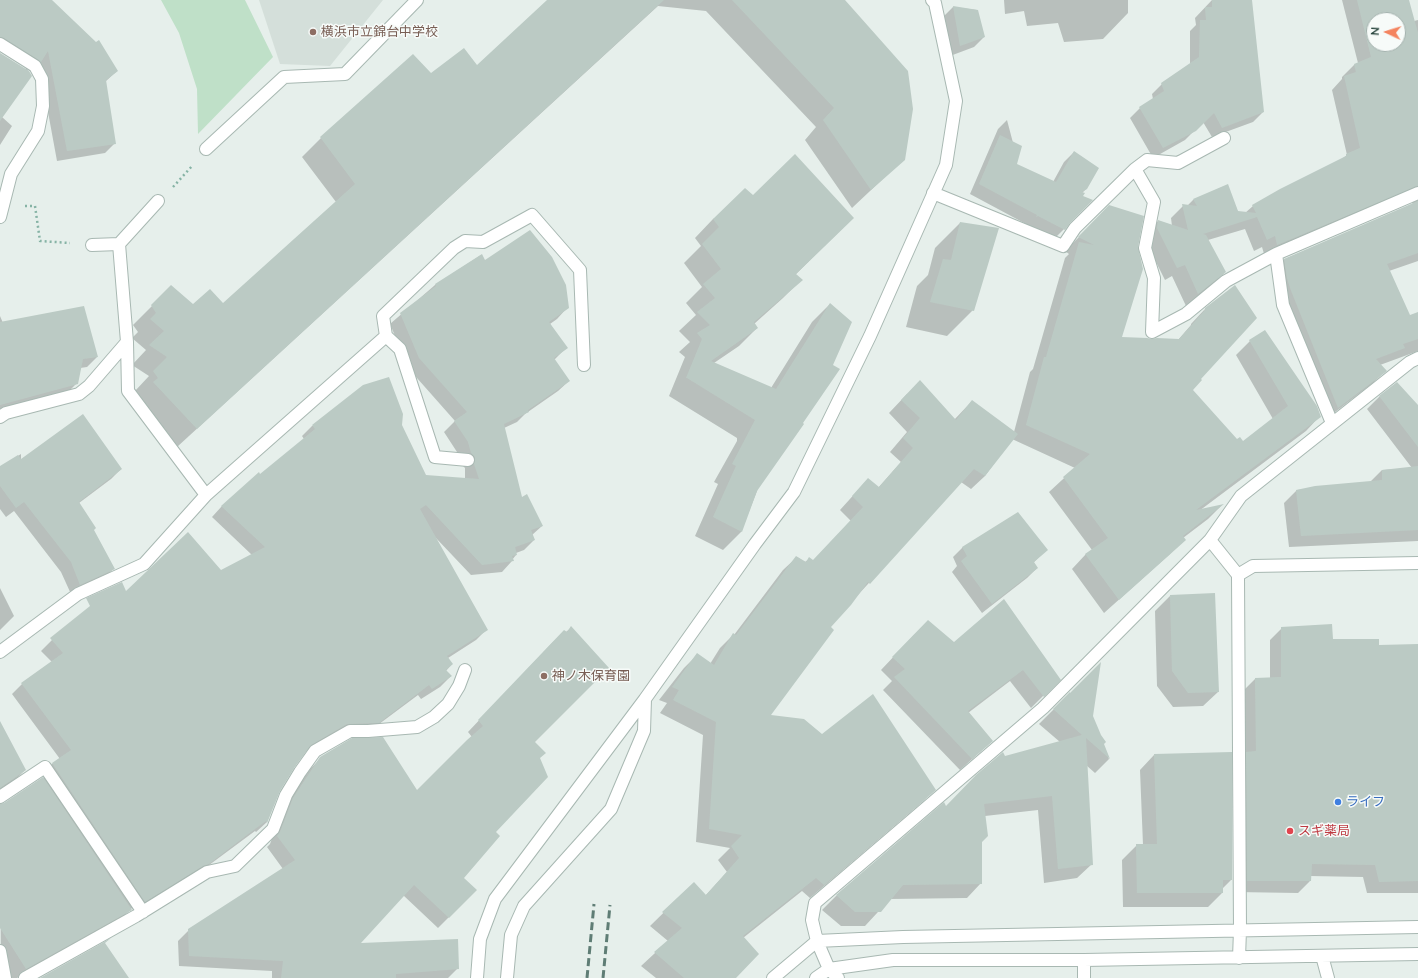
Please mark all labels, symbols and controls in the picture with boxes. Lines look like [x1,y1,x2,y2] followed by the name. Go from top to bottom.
[1366,12,1406,52] north arrow
[321,24,438,40] place label: 横浜市立錦台中学校
[308,27,318,37] marker: 横浜市立錦台中学校
[1368,27,1381,36] text: N
[552,668,630,684] place label: 神ノ木保育園
[539,671,549,681] marker: 神ノ木保育園
[1346,794,1385,810] place label: ライフ
[1333,797,1343,807] marker: ライフ
[1298,823,1350,839] place label: スギ薬局
[1285,826,1295,836] marker: スギ薬局

